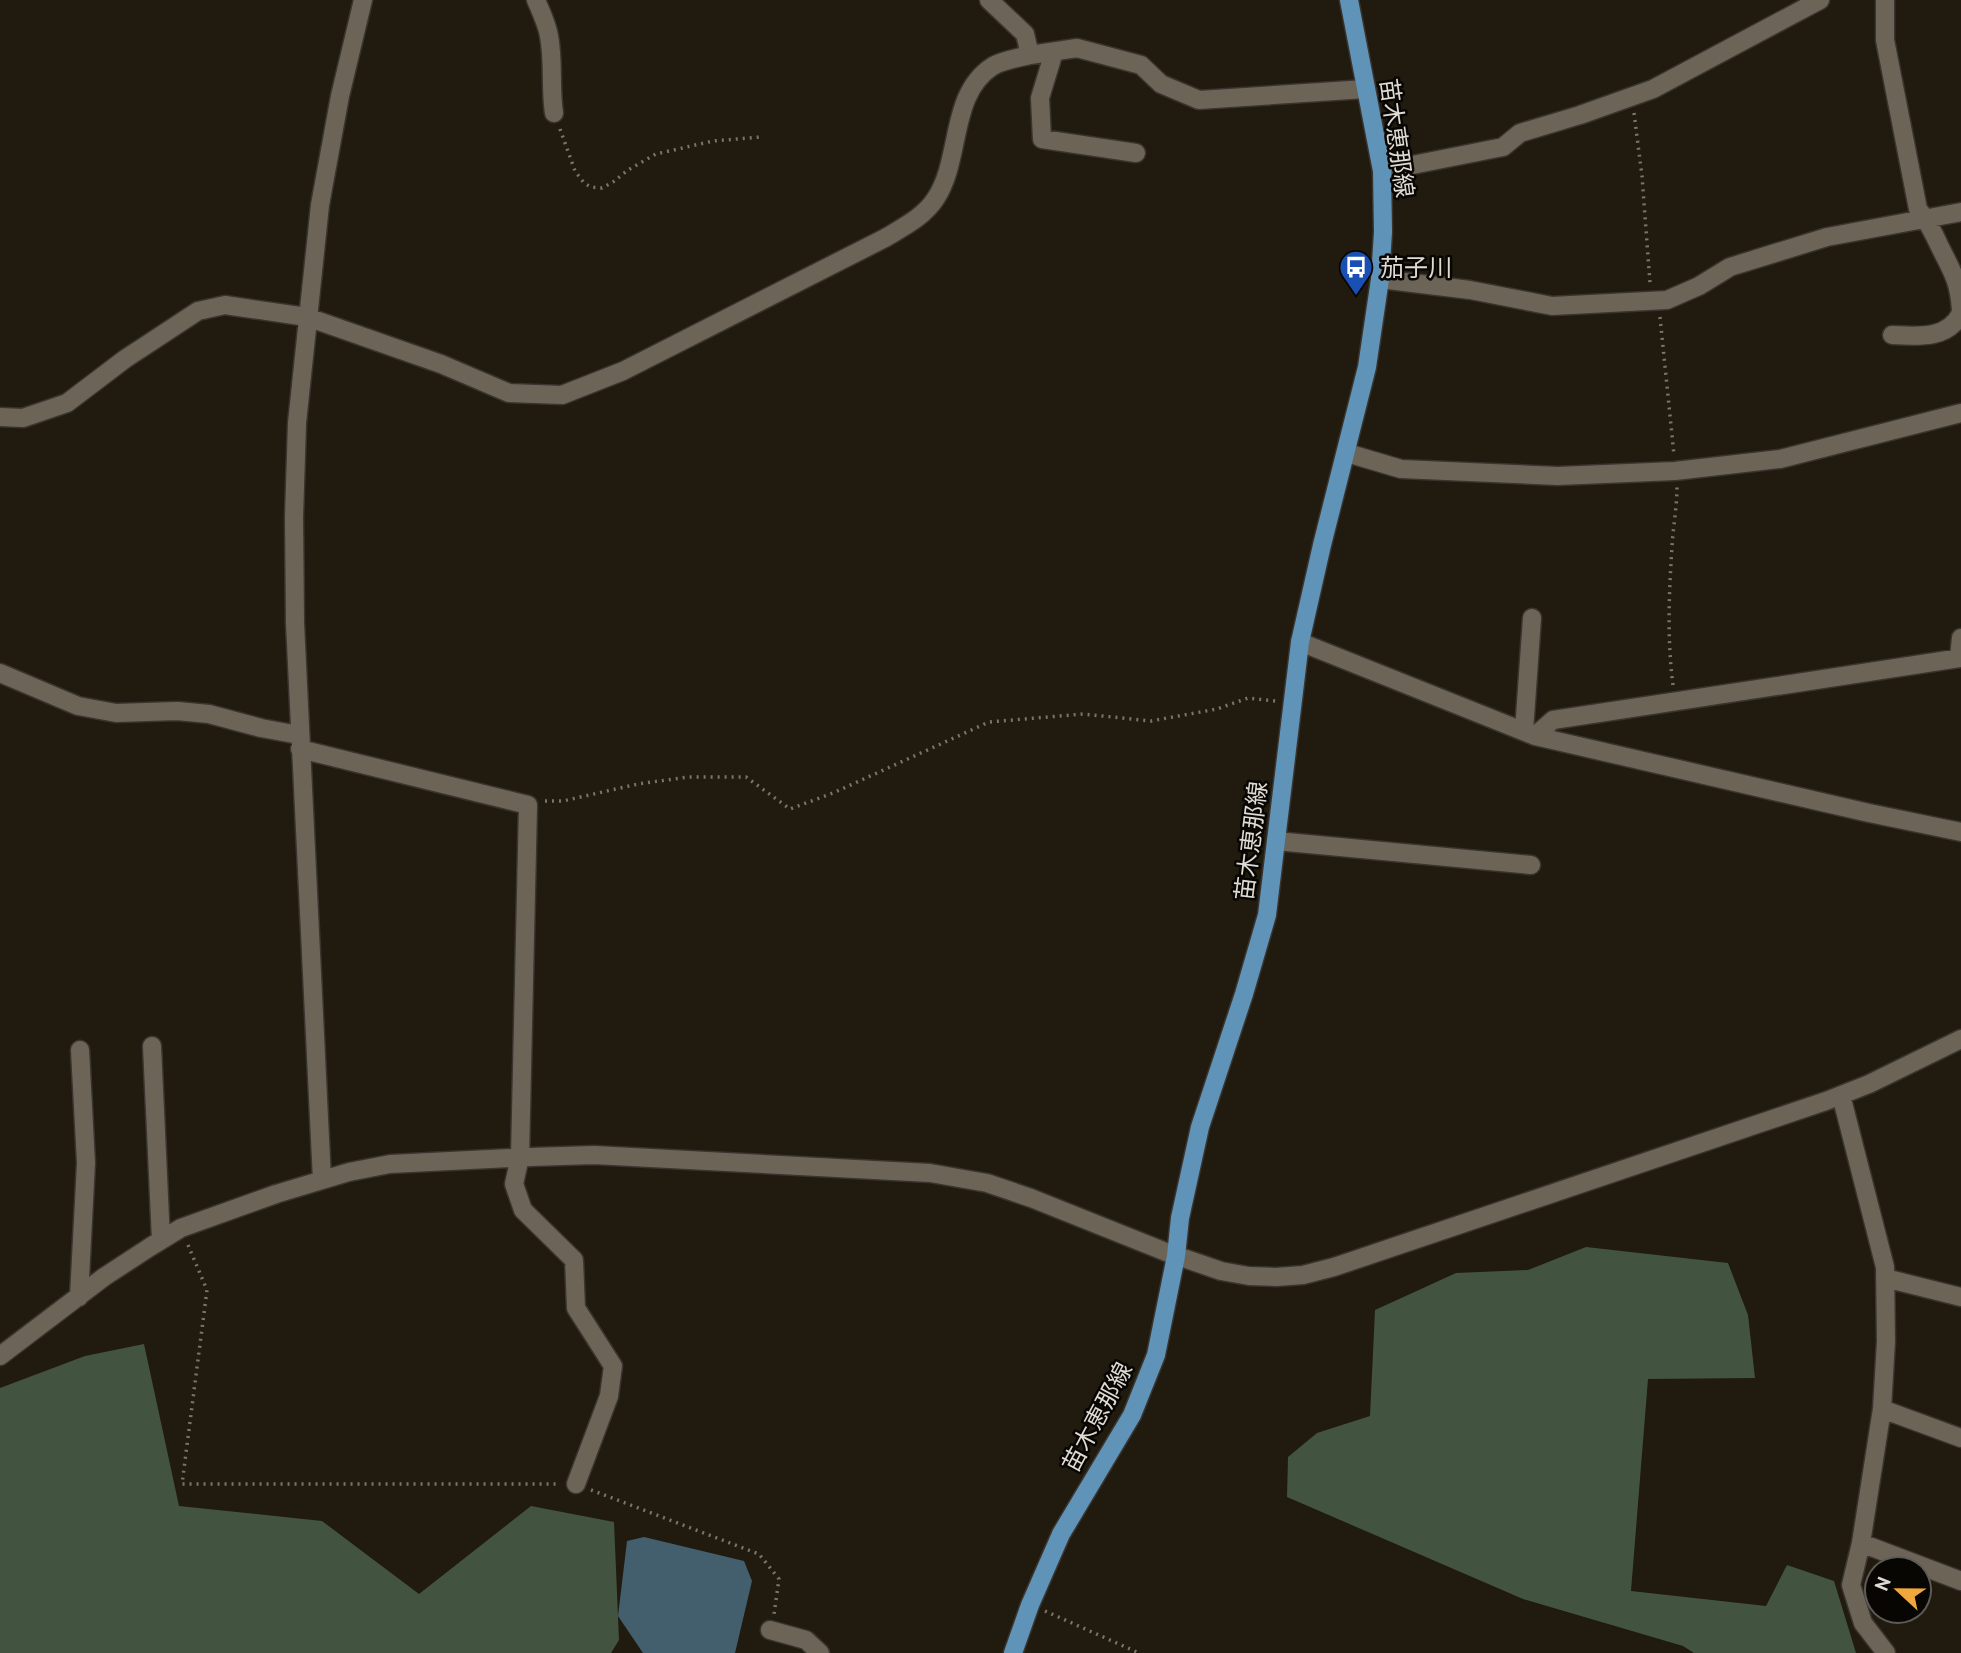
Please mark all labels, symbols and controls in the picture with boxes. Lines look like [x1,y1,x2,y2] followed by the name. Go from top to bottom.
[1373,76,1421,200] street label: 苗木恵那線
[1337,248,1375,297] bus stop icon: 茄子川
[1380,252,1452,283] place label: 茄子川
[1228,780,1274,902] street label: 苗木恵那線
[1055,1357,1139,1477] street label: 苗木恵那線
[1863,1555,1933,1625] north arrow
[1869,1573,1896,1594] text: N

